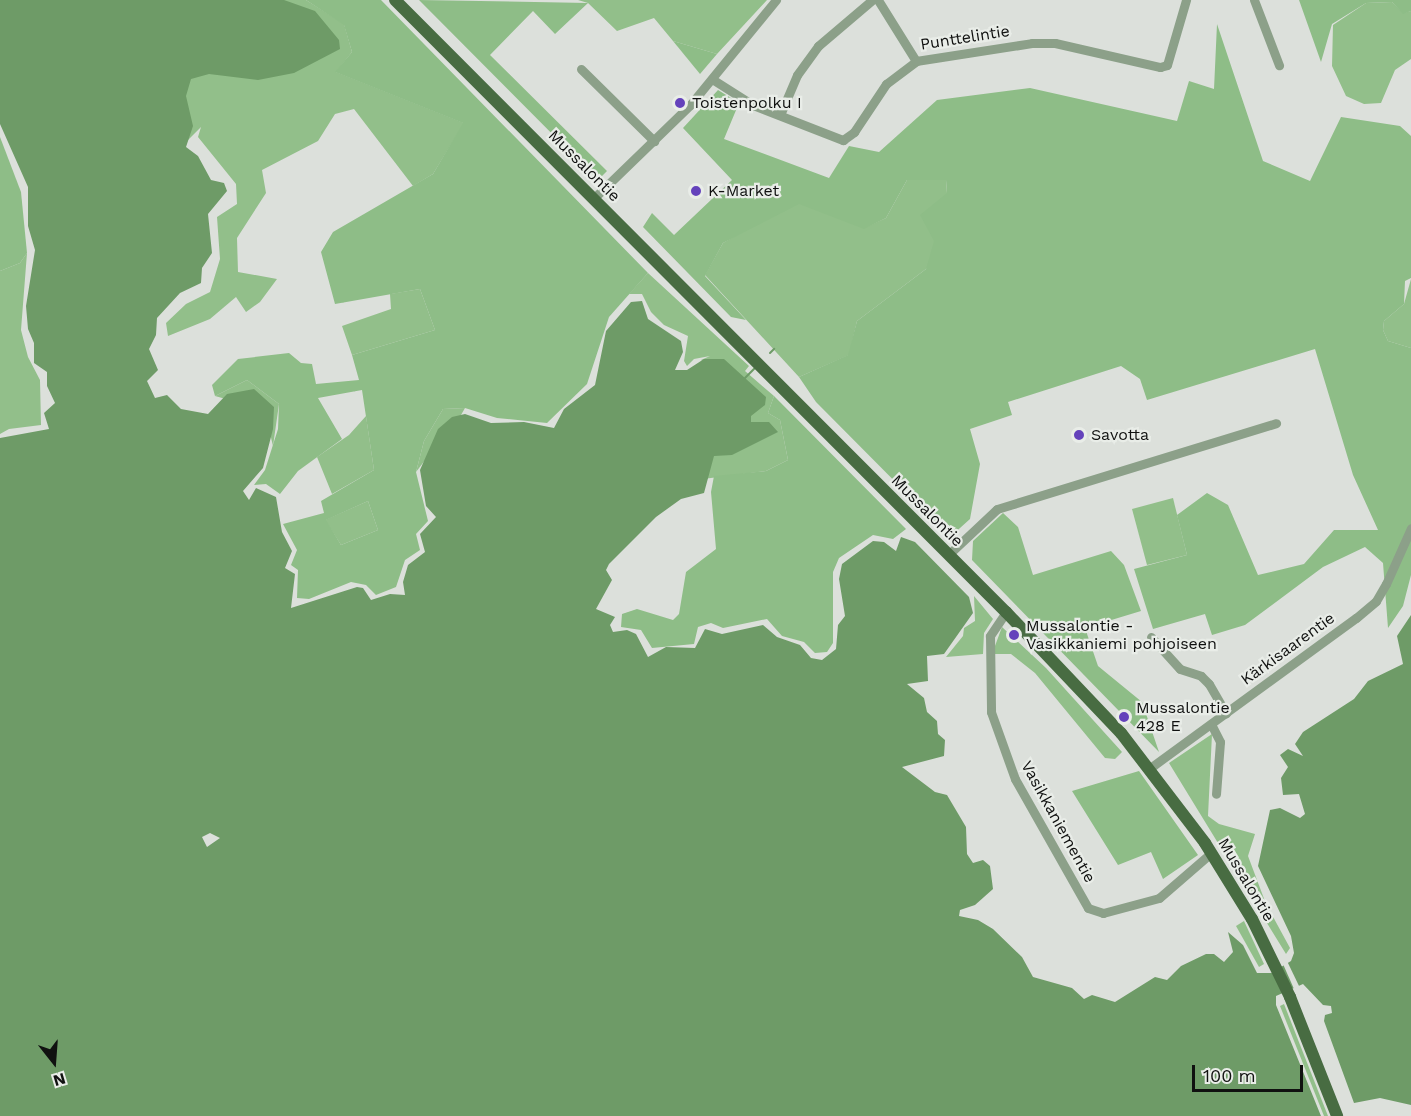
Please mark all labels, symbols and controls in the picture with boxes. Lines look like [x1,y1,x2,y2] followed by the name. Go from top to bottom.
[919,21,1011,55] street label: Punttelintie
[692,93,802,113] place label: Toistenpolku I
[673,96,687,110] marker: Toistenpolku I
[544,126,624,206] street label: Mussalontie
[708,181,779,201] place label: K-Market
[689,184,703,198] marker: K-Market
[1091,425,1149,445] place label: Savotta
[1072,428,1086,442] marker: Savotta
[887,471,967,551] street label: Mussalontie
[1237,609,1339,689] street label: Kärkisaarentie
[1026,616,1217,654] place label: Mussalontie - Vasikkaniemi pohjoiseen
[1007,628,1021,642] marker: Mussalontie - Vasikkaniemi pohjoiseen
[1136,698,1230,736] place label: Mussalontie 428 E
[1117,710,1131,724] marker: Mussalontie 428 E
[1017,758,1099,886] street label: Vasikkaniementie
[1214,835,1278,925] street label: Mussalontie
[24,1032,84,1092] north arrow
[1195,1053,1306,1091] scale bar
[1203,1065,1256,1086] text: 100 m
[51,1069,68,1091] text: N

